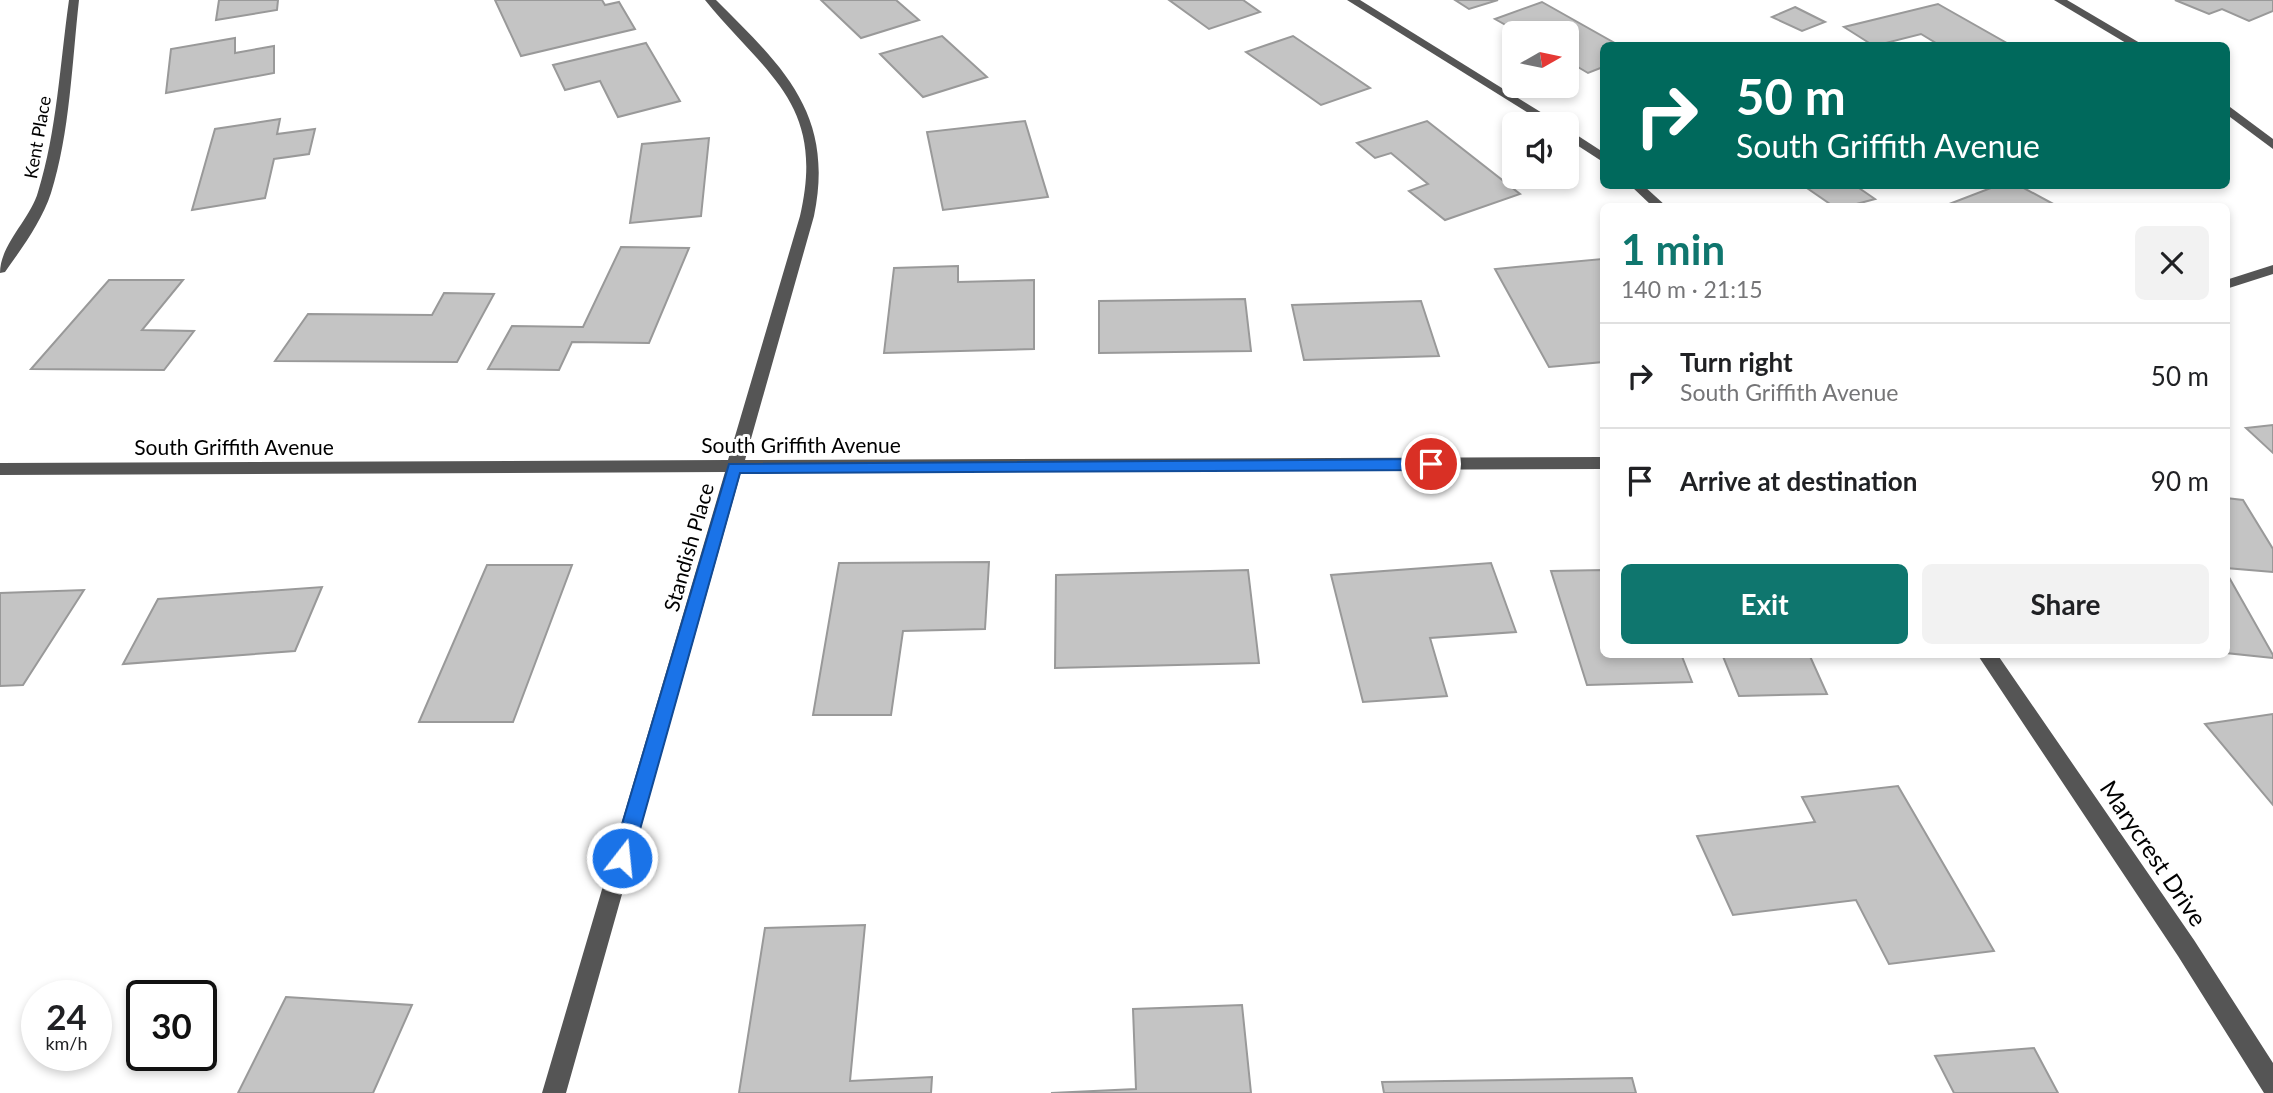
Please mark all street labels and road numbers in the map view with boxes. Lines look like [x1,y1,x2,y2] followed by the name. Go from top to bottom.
[19,94,55,180] street label: Kent Place
[701,432,901,457] street label: South Griffith Avenue
[134,434,334,459] street label: South Griffith Avenue
[658,480,718,614] street label: Standish Place
[2095,775,2213,931] street label: Marycrest Drive

